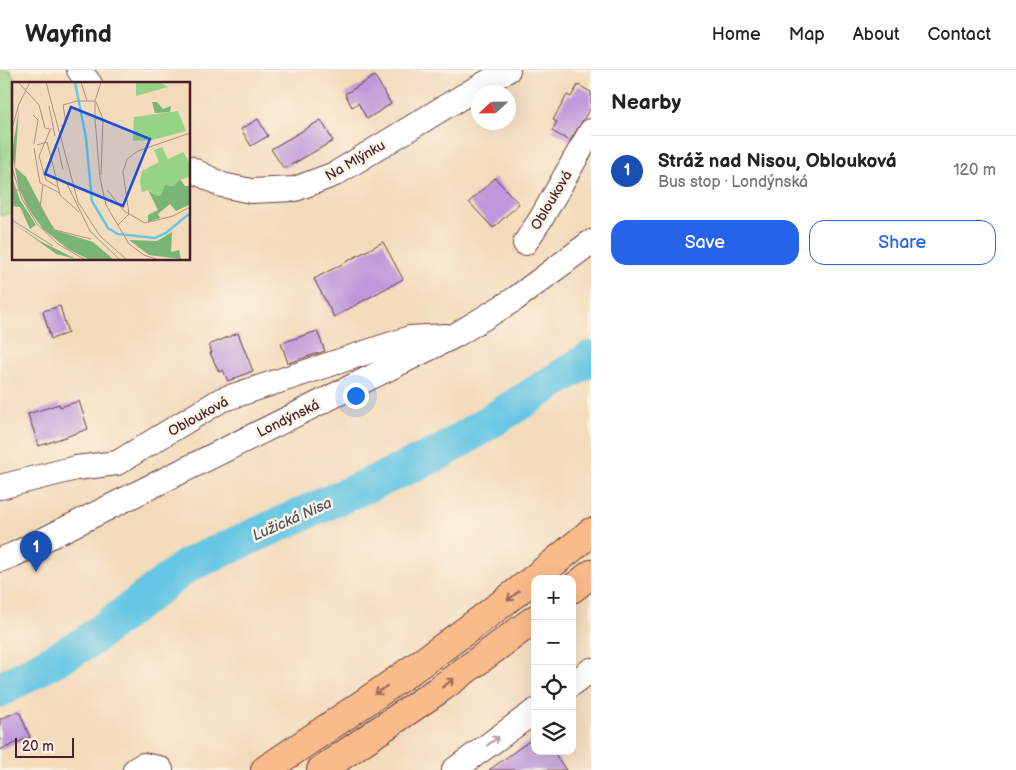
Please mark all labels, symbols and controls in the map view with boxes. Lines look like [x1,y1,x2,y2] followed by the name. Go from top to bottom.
[25,20,112,49] text: Wayfind
[712,24,761,45] text: Home
[789,24,825,45] text: Map
[853,24,900,45] text: About
[928,24,991,45] text: Contact
[12,82,190,260] inset map
[471,85,516,130] north arrow
[611,90,681,115] text: Nearby
[322,137,388,184] street label: Na Mlýnku
[658,150,897,173] text: Stráž nad Nisou, Oblouková
[624,161,630,180] text: 1
[953,161,996,180] text: 120 m
[527,167,576,233] street label: Oblouková
[658,173,808,192] text: Bus stop · Londýnská
[611,220,799,265] button: Save
[809,220,996,265] button: Share
[343,383,369,409] your location
[165,393,231,440] street label: Oblouková
[254,396,322,441] street label: Londýnská
[250,494,335,545] water label: Lužická Nisa
[20,531,52,572] pin: 1
[531,575,576,755] map controls
[531,575,576,620] button: +
[507,590,520,601] one-way arrow
[531,620,576,665] button: −
[531,665,576,710] button: locate
[441,678,454,689] one-way arrow
[374,685,388,695] one-way arrow
[531,710,576,755] button: layers
[15,735,74,758] scale bar
[486,736,500,746] one-way arrow
[22,738,54,755] text: 20 m

